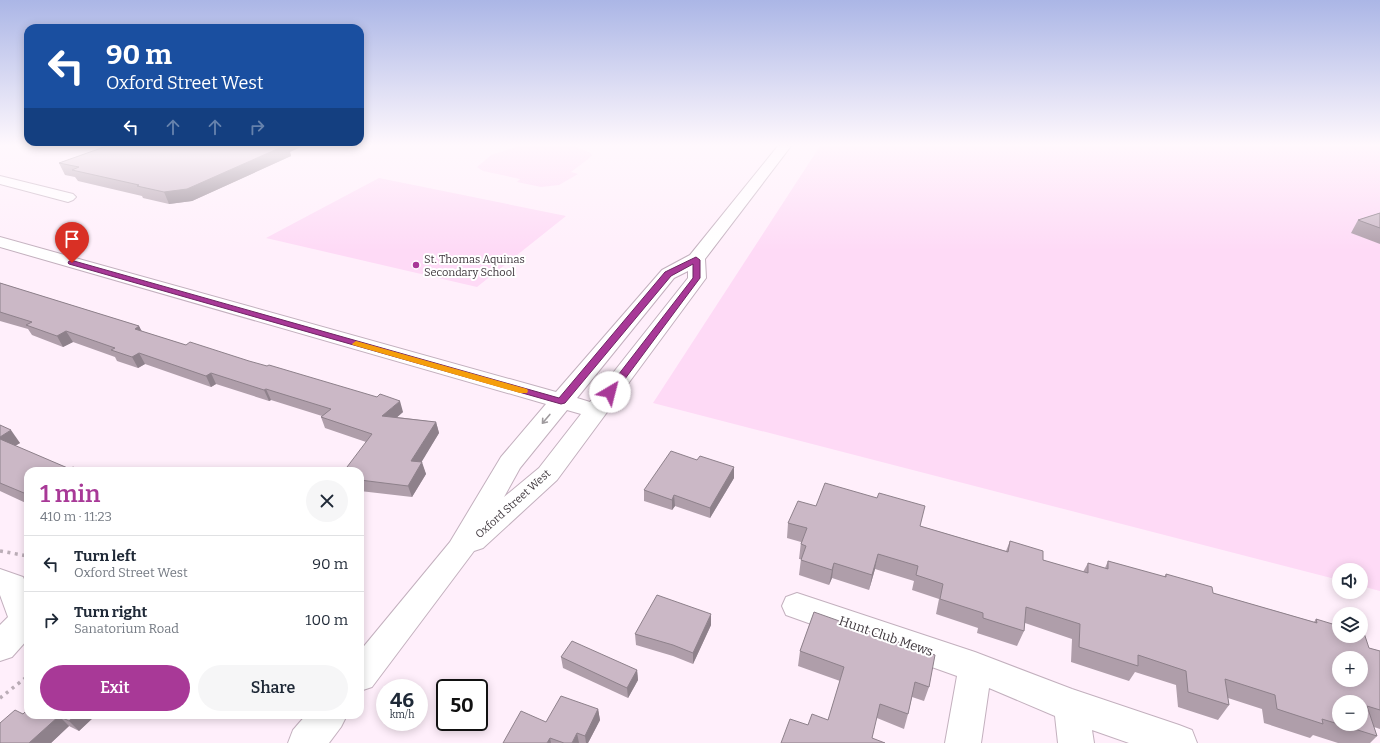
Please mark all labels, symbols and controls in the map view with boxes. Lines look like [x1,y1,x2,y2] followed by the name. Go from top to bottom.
[106,38,172,71] text: 90 m
[40,40,92,92] icon: left
[106,72,263,94] text: Oxford Street West
[120,116,142,138] icon: left
[162,116,184,138] icon: ahead
[204,116,226,138] icon: ahead
[246,116,268,138] icon: right
[55,222,89,263] pin
[61,228,83,250] icon: arrive
[424,253,525,279] place label: St. Thomas Aquinas Secondary School
[411,260,421,270] marker: St. Thomas Aquinas Secondary School
[589,371,631,413] position arrow
[542,414,551,424] one-way arrow
[473,467,553,541] street label: Oxford Street West
[40,480,100,508] text: 1 min
[306,480,348,522] button: close
[40,509,112,524] text: 410 m · 11:23
[74,547,136,565] text: Turn left
[40,553,62,575] icon: left
[312,555,348,573] text: 90 m
[1332,563,1368,731] map controls
[1332,563,1368,599] button: sound
[74,565,188,580] text: Oxford Street West
[74,603,147,621] text: Turn right
[1332,607,1368,643] button: layers
[40,609,62,631] icon: right
[305,611,348,629] text: 100 m
[837,613,935,659] street label: Hunt Club Mews
[74,621,179,636] text: Sanatorium Road
[1332,651,1368,687] button: +
[40,665,190,711] button: Exit
[198,665,348,711] button: Share
[436,679,488,731] speed limit sign: 50
[390,688,414,712] text: 46
[1332,695,1368,731] button: −
[390,709,414,721] text: km/h

